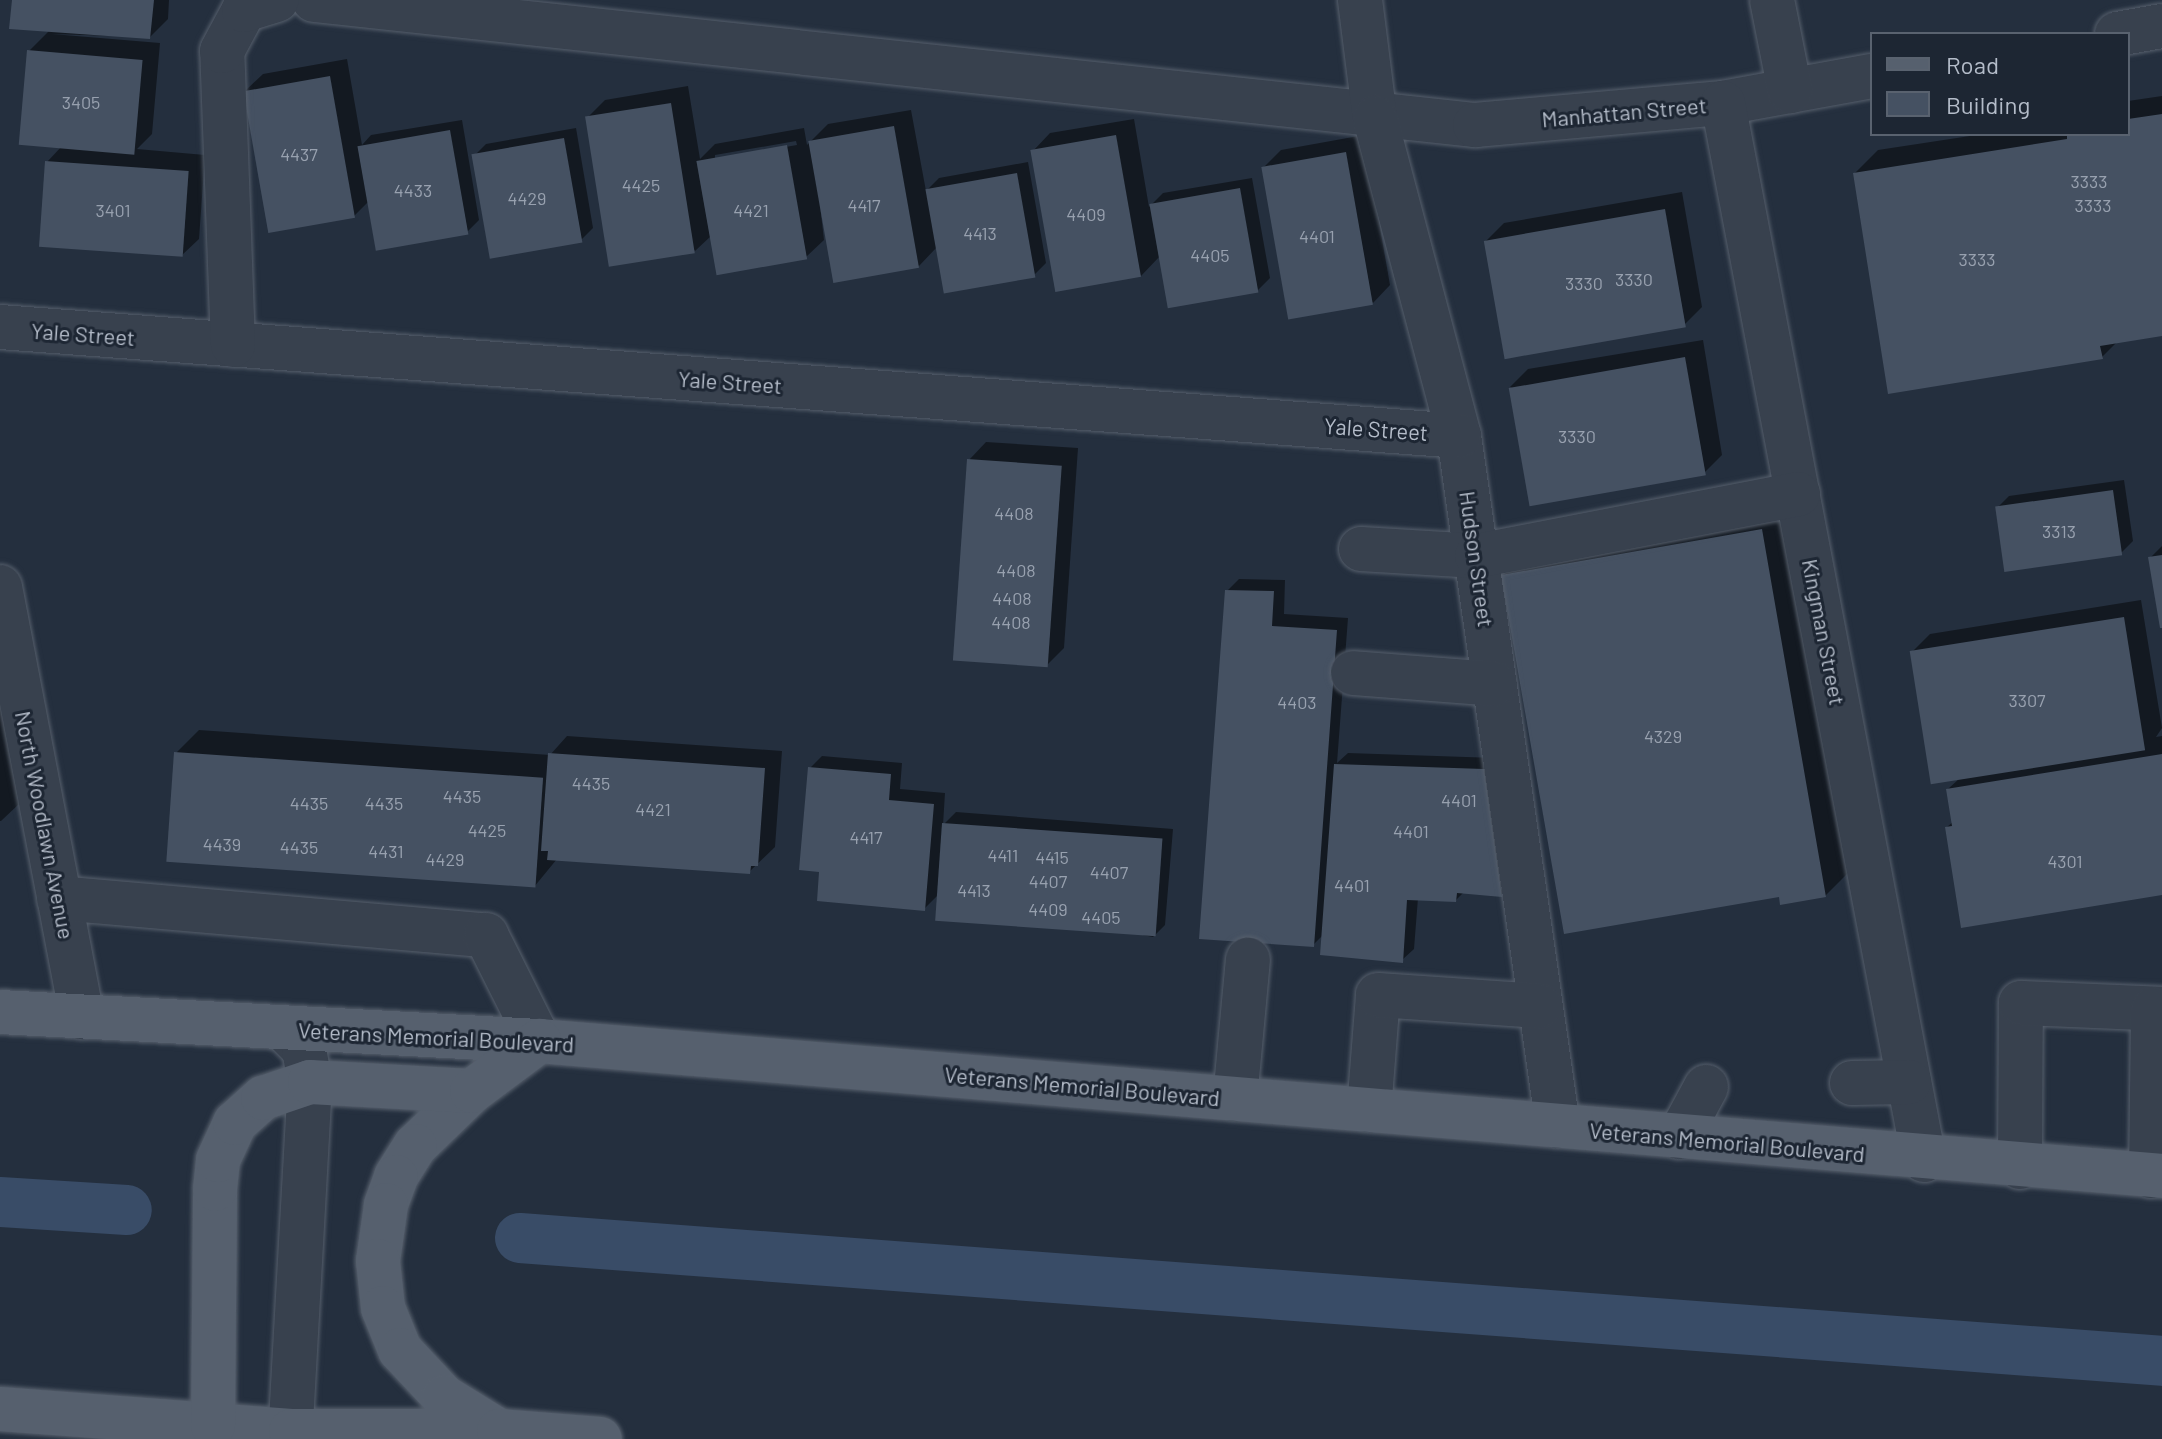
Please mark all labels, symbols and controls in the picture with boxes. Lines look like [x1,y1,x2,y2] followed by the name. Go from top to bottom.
[1870,32,2130,136] legend
[1946,50,1999,79] text: Road
[1946,90,2030,119] text: Building
[62,91,100,113] house number: 3405
[1540,92,1708,132] street label: Manhattan Street
[280,143,318,165] house number: 4437
[2070,170,2108,192] house number: 3333
[622,174,660,196] house number: 4425
[394,179,432,201] house number: 4433
[508,187,546,209] house number: 4429
[848,194,880,216] house number: 4417
[2074,194,2112,216] house number: 3333
[95,199,131,221] house number: 3401
[733,199,769,221] house number: 4421
[1066,203,1106,225] house number: 4409
[963,222,997,244] house number: 4413
[1299,225,1335,247] house number: 4401
[1190,244,1230,266] house number: 4405
[1958,248,1996,270] house number: 3333
[1615,268,1653,290] house number: 3330
[1565,272,1603,294] house number: 3330
[30,317,136,351] street label: Yale Street
[677,365,783,399] street label: Yale Street
[1323,412,1429,446] street label: Yale Street
[1558,425,1596,447] house number: 3330
[1454,489,1500,629] street label: Hudson Street
[994,502,1034,524] house number: 4408
[2042,520,2076,542] house number: 3313
[1797,557,1851,707] street label: Kingman Street
[996,559,1036,581] house number: 4408
[992,587,1032,609] house number: 4408
[991,611,1031,633] house number: 4408
[2008,689,2046,711] house number: 3307
[1277,691,1317,713] house number: 4403
[10,709,80,941] street label: North Woodlawn Avenue
[1644,725,1682,747] house number: 4329
[572,772,610,794] house number: 4435
[443,785,481,807] house number: 4435
[1441,789,1477,811] house number: 4401
[290,792,328,814] house number: 4435
[365,792,403,814] house number: 4435
[635,798,671,820] house number: 4421
[468,819,506,841] house number: 4425
[1393,820,1429,842] house number: 4401
[850,826,882,848] house number: 4417
[203,833,241,855] house number: 4439
[280,836,318,858] house number: 4435
[368,840,404,862] house number: 4431
[988,844,1018,866] house number: 4411
[1035,846,1069,868] house number: 4415
[426,848,464,870] house number: 4429
[2047,850,2083,872] house number: 4301
[1090,861,1128,883] house number: 4407
[1029,870,1067,892] house number: 4407
[1334,874,1370,896] house number: 4401
[957,879,991,901] house number: 4413
[1028,898,1068,920] house number: 4409
[1081,906,1121,928] house number: 4405
[297,1017,575,1057] street label: Veterans Memorial Boulevard
[943,1061,1221,1111] street label: Veterans Memorial Boulevard
[1588,1117,1866,1167] street label: Veterans Memorial Boulevard

